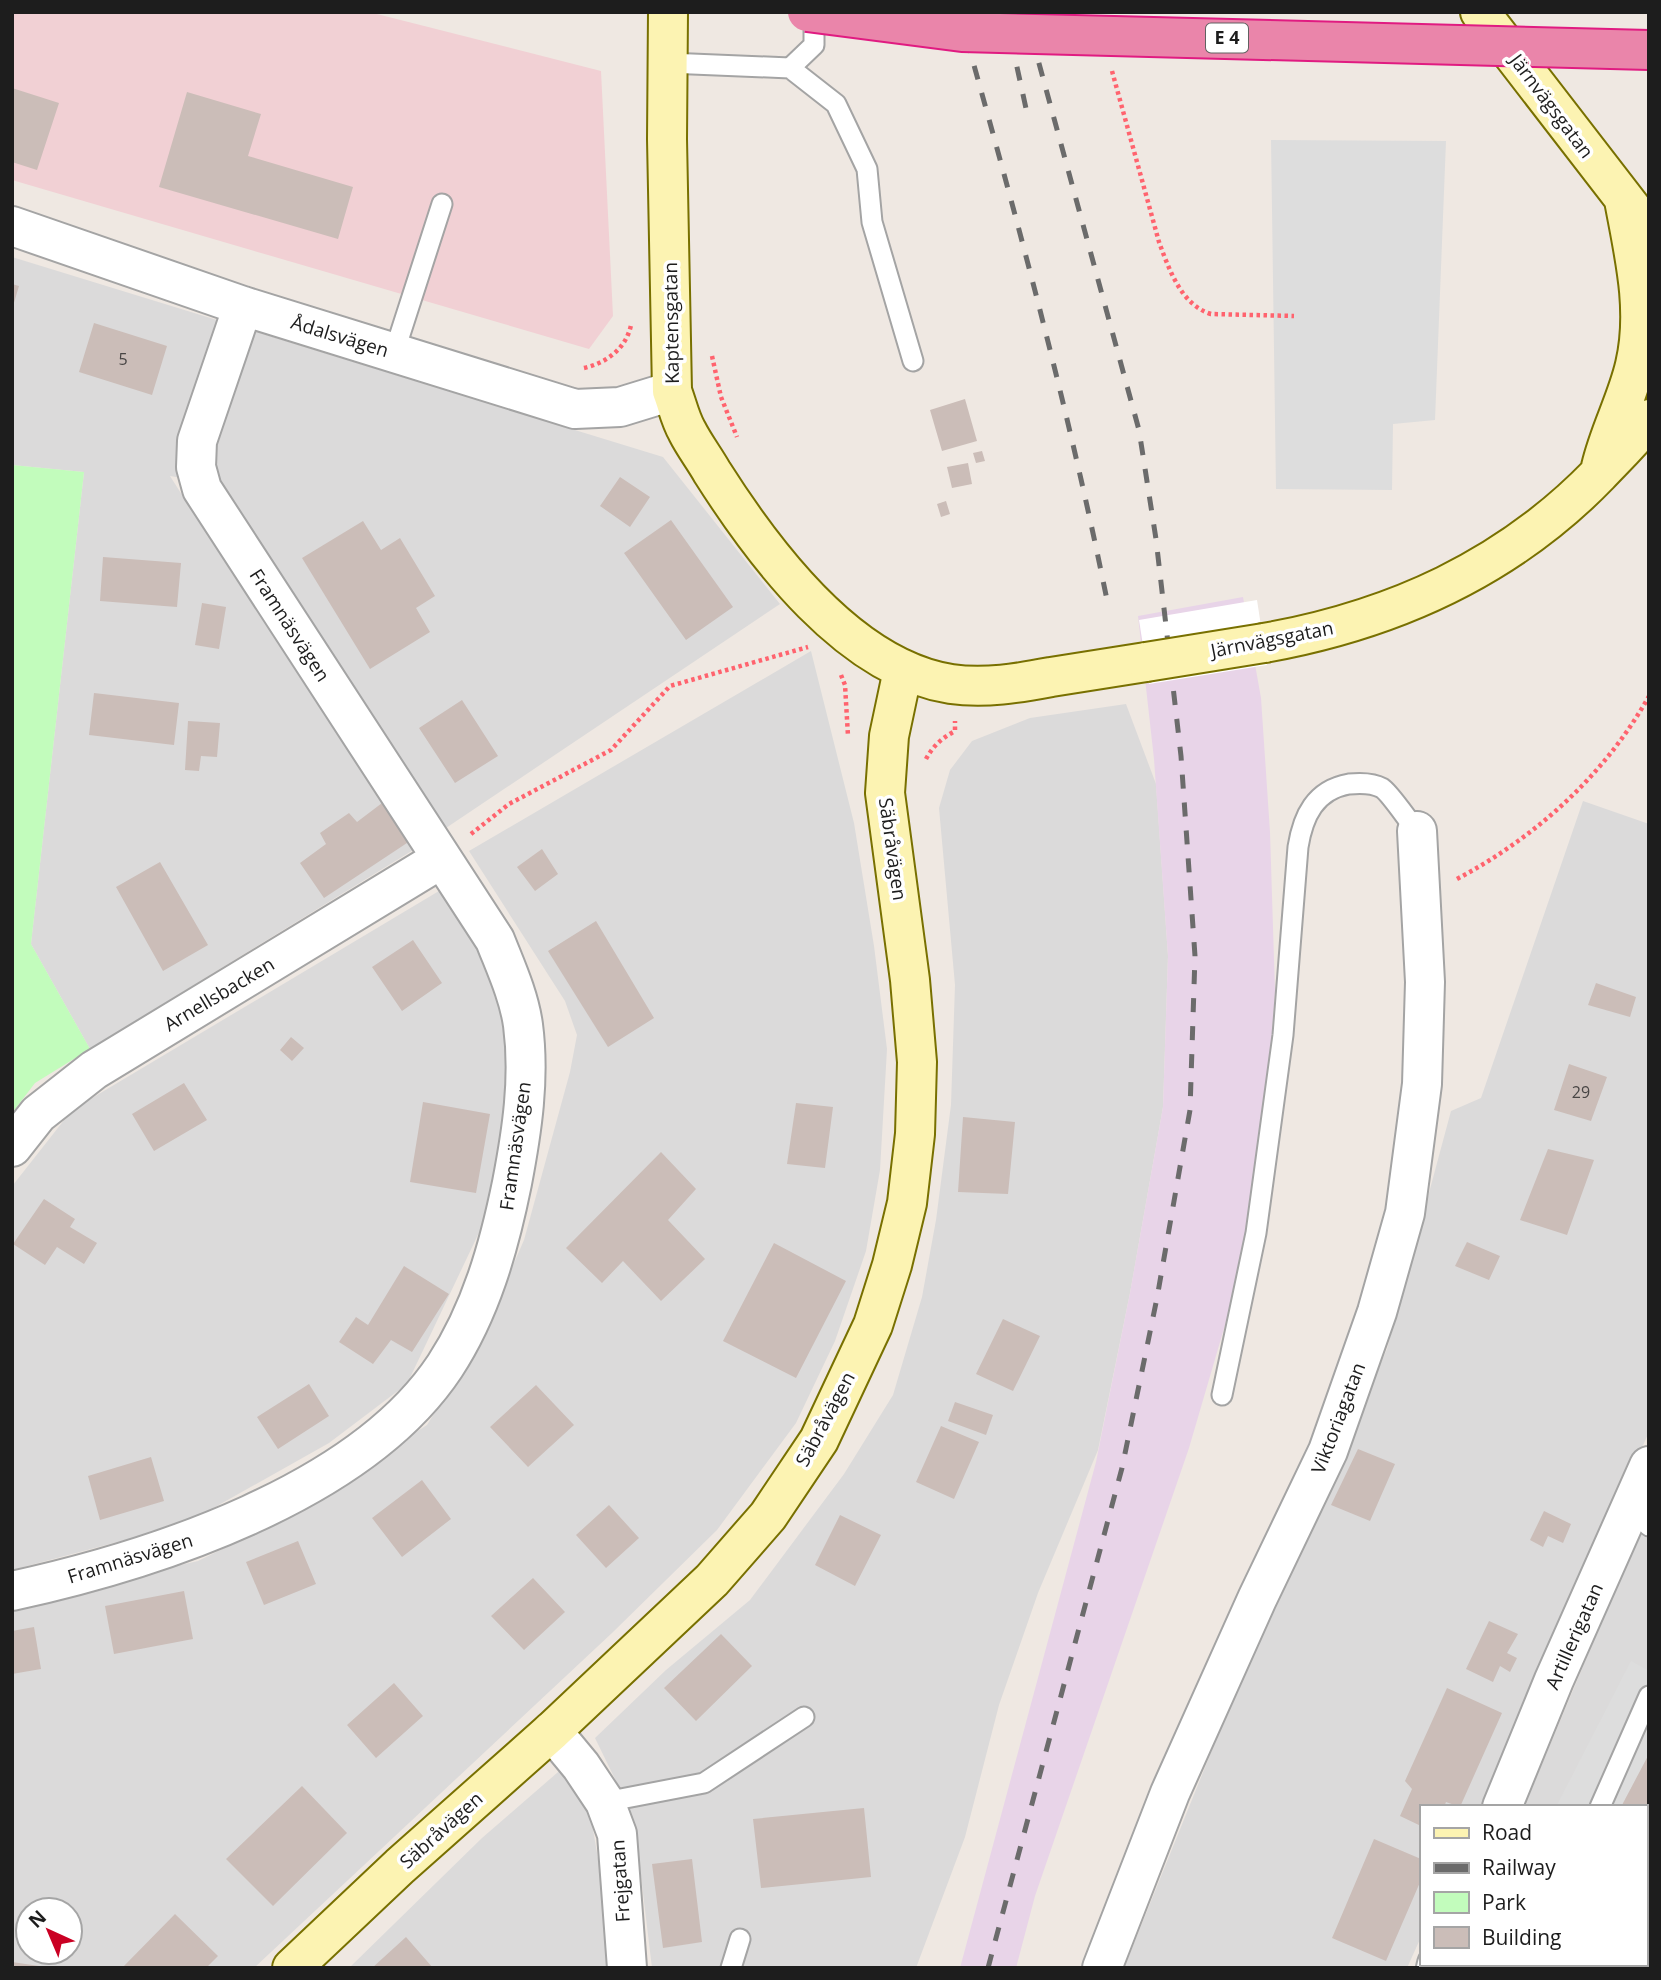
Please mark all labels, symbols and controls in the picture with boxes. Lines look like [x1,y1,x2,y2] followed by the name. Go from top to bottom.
[1206,24,1248,52] road number: E 4
[1503,47,1600,163] street label: Järnvägsgatan
[657,262,685,384] street label: Kaptensgatan
[288,309,392,363] street label: Ådalsvägen
[118,348,128,370] house number: 5
[244,564,336,686] street label: Framnäsvägen
[1207,614,1336,664] street label: Järnvägsgatan
[873,796,913,902] street label: Säbråvägen
[159,951,279,1037] street label: Arnellsbacken
[493,1080,537,1212] street label: Framnäsvägen
[1572,1081,1590,1103] house number: 29
[1305,1359,1371,1477] street label: Viktoriagatan
[789,1367,861,1471] street label: Säbråvägen
[64,1527,196,1589] street label: Framnäsvägen
[1539,1579,1609,1693] street label: Artillerigatan
[394,1786,488,1874] street label: Säbråvägen
[1420,1805,1647,1966] legend
[1482,1818,1532,1846] text: Road
[604,1839,636,1923] street label: Frejgatan
[1482,1853,1556,1881] text: Railway
[1482,1888,1526,1916] text: Park
[14,1896,84,1966] north arrow
[23,1904,52,1933] text: N
[1482,1923,1561,1951] text: Building

